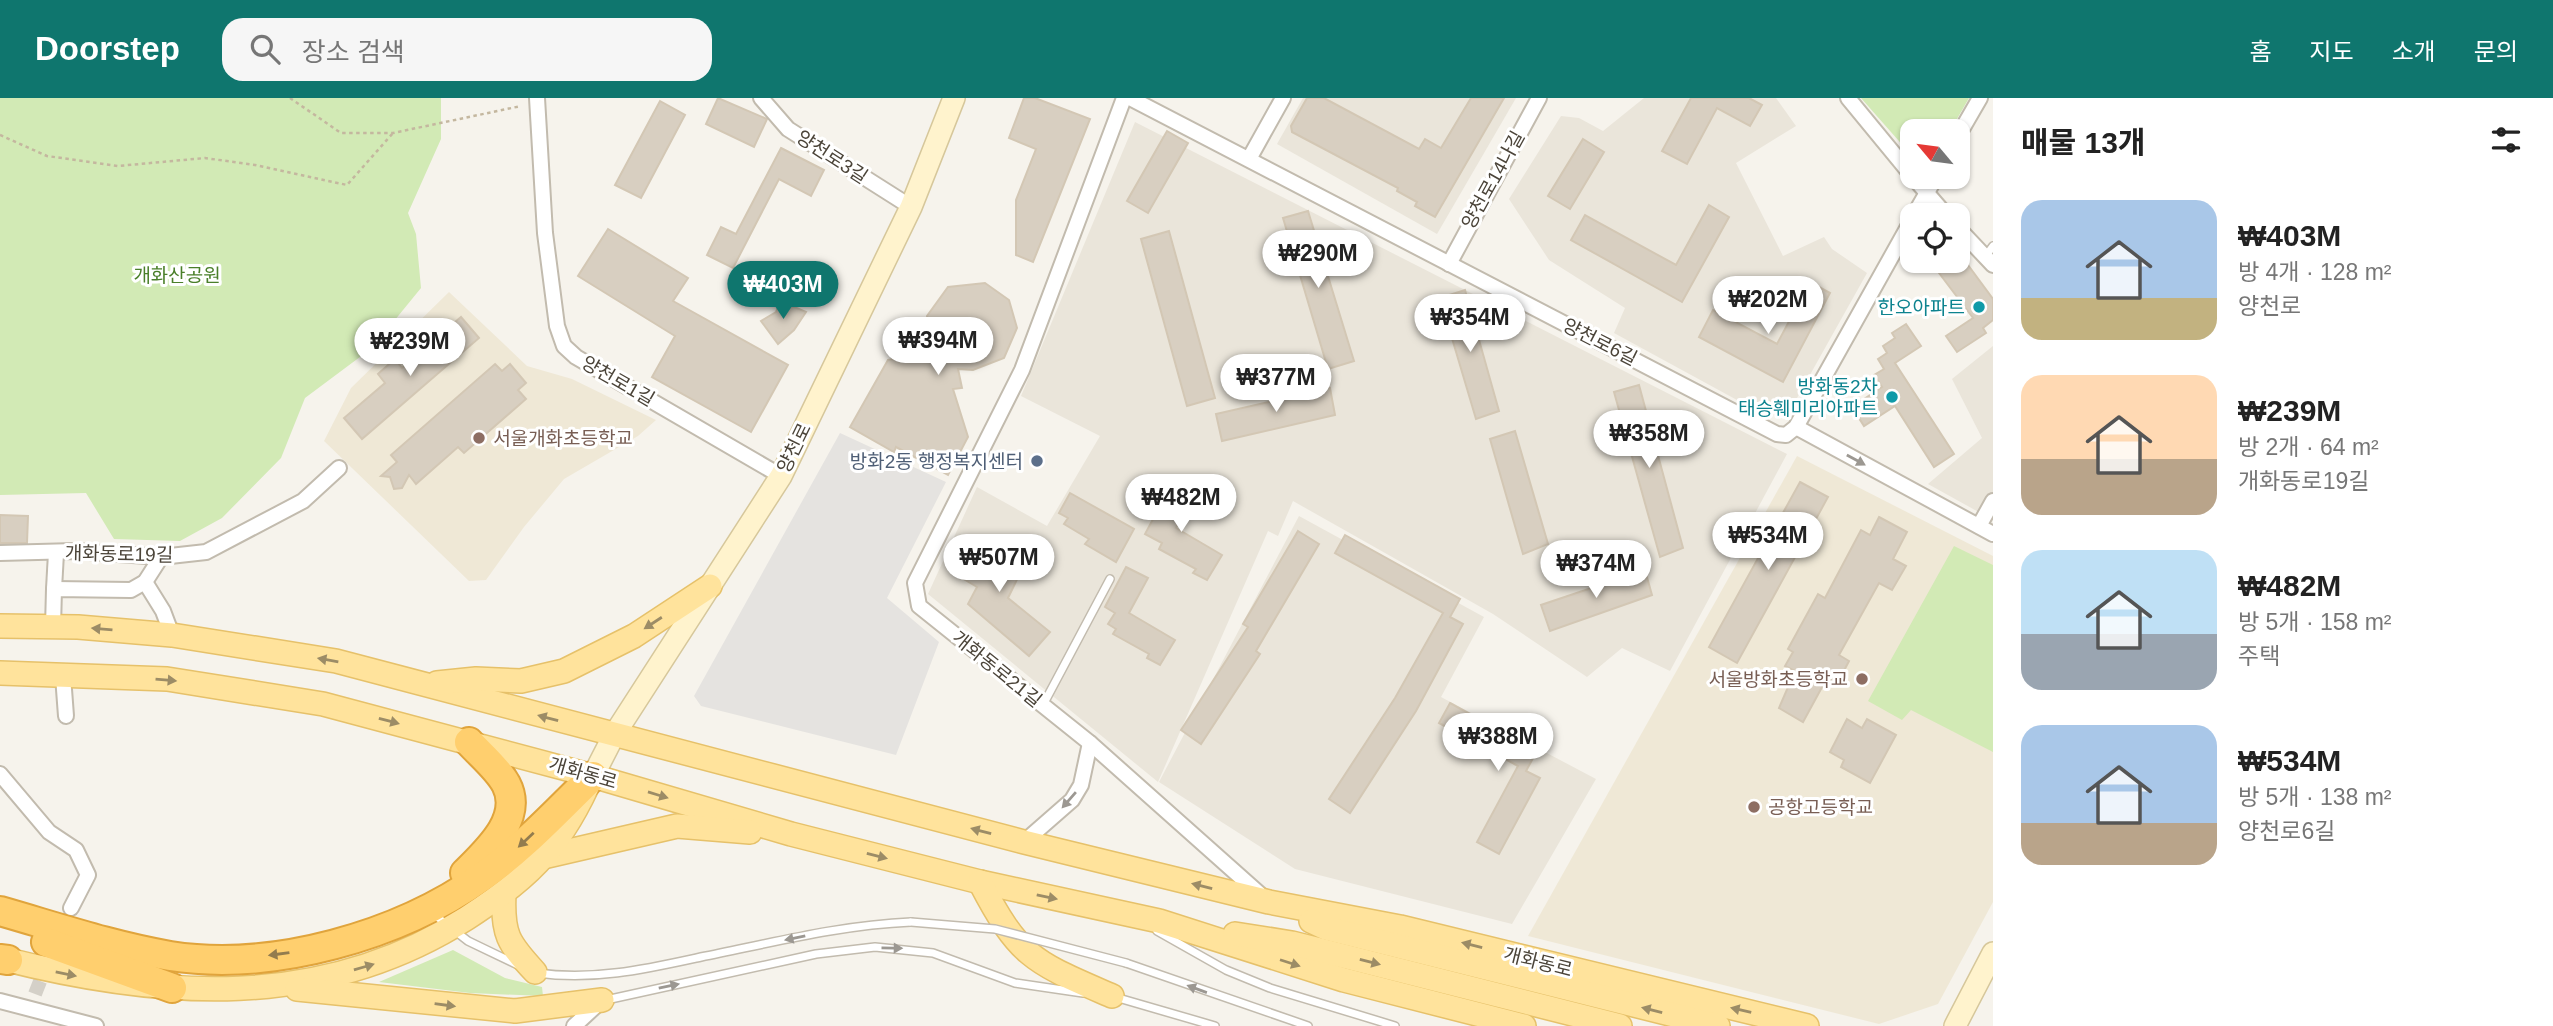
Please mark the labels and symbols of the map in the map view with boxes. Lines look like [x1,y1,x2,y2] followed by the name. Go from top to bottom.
[1900,119,1970,189] north arrow
[793,126,871,188] street label: 양천로3길
[1458,127,1528,233] street label: 양천로14나길
[1269,230,1367,290] pin: ₩290M
[734,262,832,321] pin: ₩403M
[133,265,221,286] park label: 개화산공원
[1719,276,1817,336] pin: ₩202M
[1421,294,1519,354] pin: ₩354M
[1878,297,1965,318] place label: 한오아파트
[1971,299,1987,315] marker: 한오아파트
[1559,314,1641,370] street label: 양천로6길
[889,317,987,377] pin: ₩394M
[361,318,459,378] pin: ₩239M
[578,352,658,410] street label: 양천로1길
[1227,354,1325,414] pin: ₩377M
[1738,376,1878,419] place label: 방화동2차 태승훼미리아파트
[1884,389,1900,405] marker: 방화동2차 태승훼미리아파트
[1600,410,1698,470] pin: ₩358M
[773,420,815,476] street label: 양천로
[493,428,633,449] place label: 서울개화초등학교
[471,430,487,446] marker: 서울개화초등학교
[850,451,1023,472] place label: 방화2동 행정복지센터
[1029,453,1045,469] marker: 방화2동 행정복지센터
[1846,454,1866,466] one-way arrow
[1132,474,1230,534] pin: ₩482M
[1719,512,1817,572] pin: ₩534M
[950,534,1048,594] pin: ₩507M
[1547,540,1645,600] pin: ₩374M
[65,543,173,565] street label: 개화동로19길
[644,616,662,630] one-way arrow
[91,623,113,634] one-way arrow
[948,627,1046,711] street label: 개화동로21길
[317,654,339,665] one-way arrow
[1708,669,1848,690] place label: 서울방화초등학교
[1854,671,1870,687] marker: 서울방화초등학교
[155,675,177,686] one-way arrow
[537,712,558,722] one-way arrow
[1449,714,1547,773] pin: ₩388M
[379,716,401,727] one-way arrow
[546,753,620,793] street label: 개화동로
[648,790,669,800] one-way arrow
[1062,791,1078,808] one-way arrow
[1768,797,1873,818] place label: 공항고등학교
[1746,799,1762,815] marker: 공항고등학교
[970,825,992,836] one-way arrow
[517,832,535,848] one-way arrow
[866,851,888,862] one-way arrow
[1191,880,1213,891] one-way arrow
[1036,891,1058,902] one-way arrow
[784,932,806,943] one-way arrow
[1461,939,1483,950] one-way arrow
[881,942,903,953] one-way arrow
[1502,943,1574,981] street label: 개화동로
[268,948,290,959] one-way arrow
[1359,957,1381,968] one-way arrow
[1279,958,1300,969] one-way arrow
[354,962,375,972] one-way arrow
[55,968,77,979] one-way arrow
[658,980,680,991] one-way arrow
[1186,983,1207,994] one-way arrow
[434,1000,456,1011] one-way arrow
[1641,1004,1663,1015] one-way arrow
[1730,1005,1752,1016] one-way arrow

